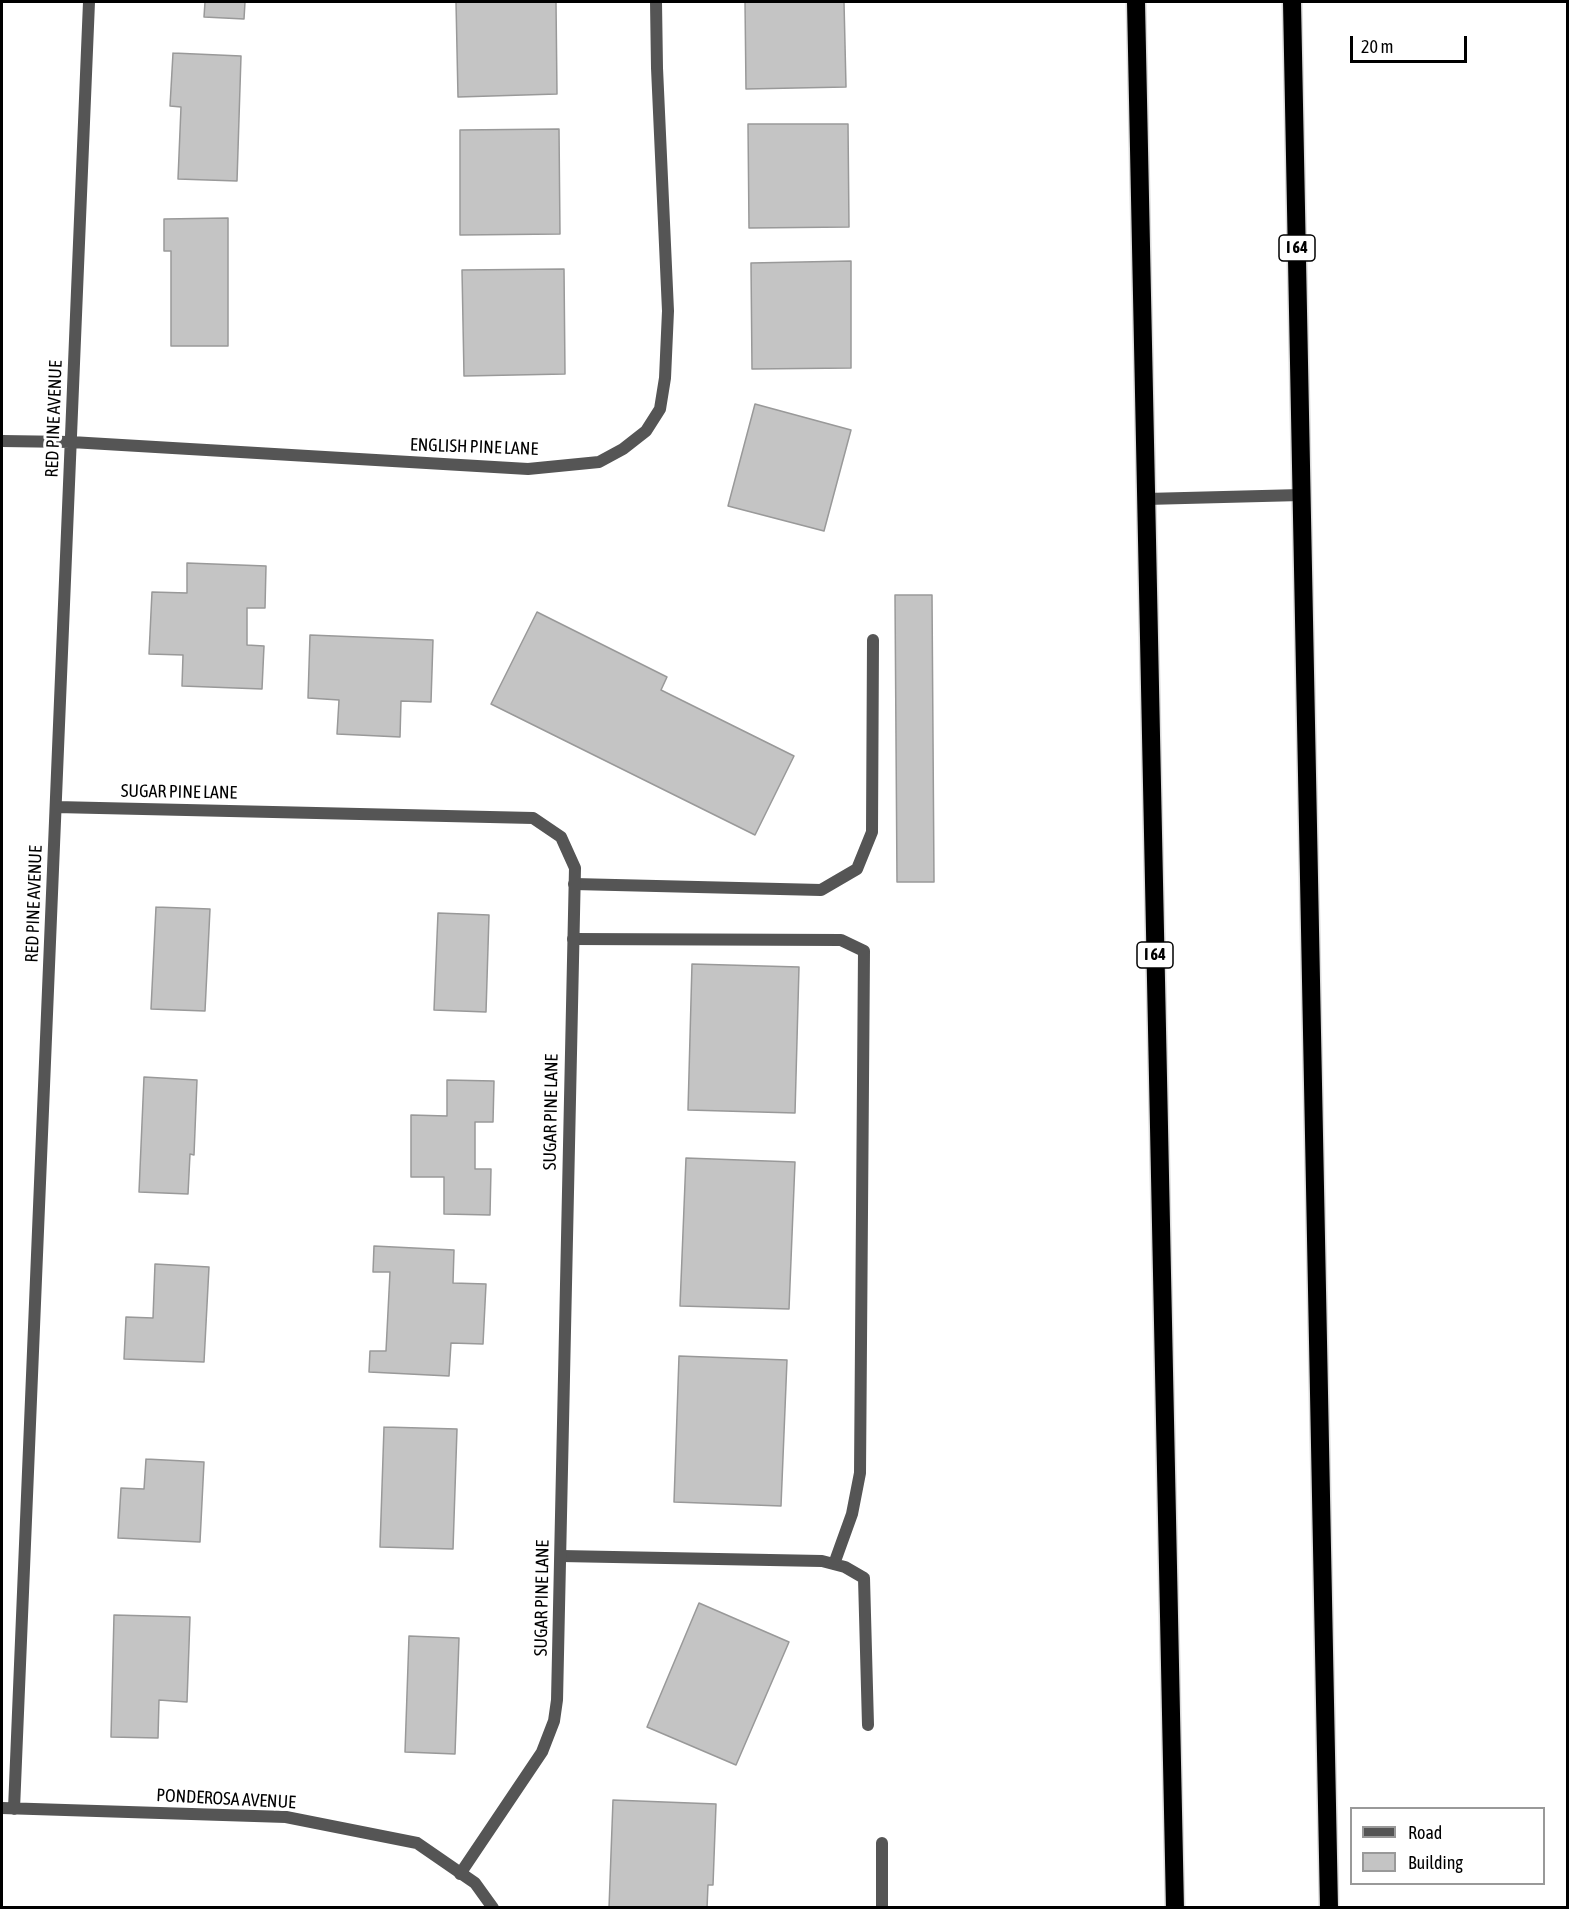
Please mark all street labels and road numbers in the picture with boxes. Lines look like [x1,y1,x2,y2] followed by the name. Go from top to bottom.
[1279,235,1315,261] road number: I 64
[41,360,67,478] street label: RED PINE AVENUE
[410,434,538,460] street label: ENGLISH PINE LANE
[121,780,237,804] street label: SUGAR PINE LANE
[21,845,47,963] street label: RED PINE AVENUE
[1137,942,1173,968] road number: I 64
[539,1054,563,1170] street label: SUGAR PINE LANE
[530,1540,554,1656] street label: SUGAR PINE LANE
[156,1785,296,1813] street label: PONDEROSA AVENUE

